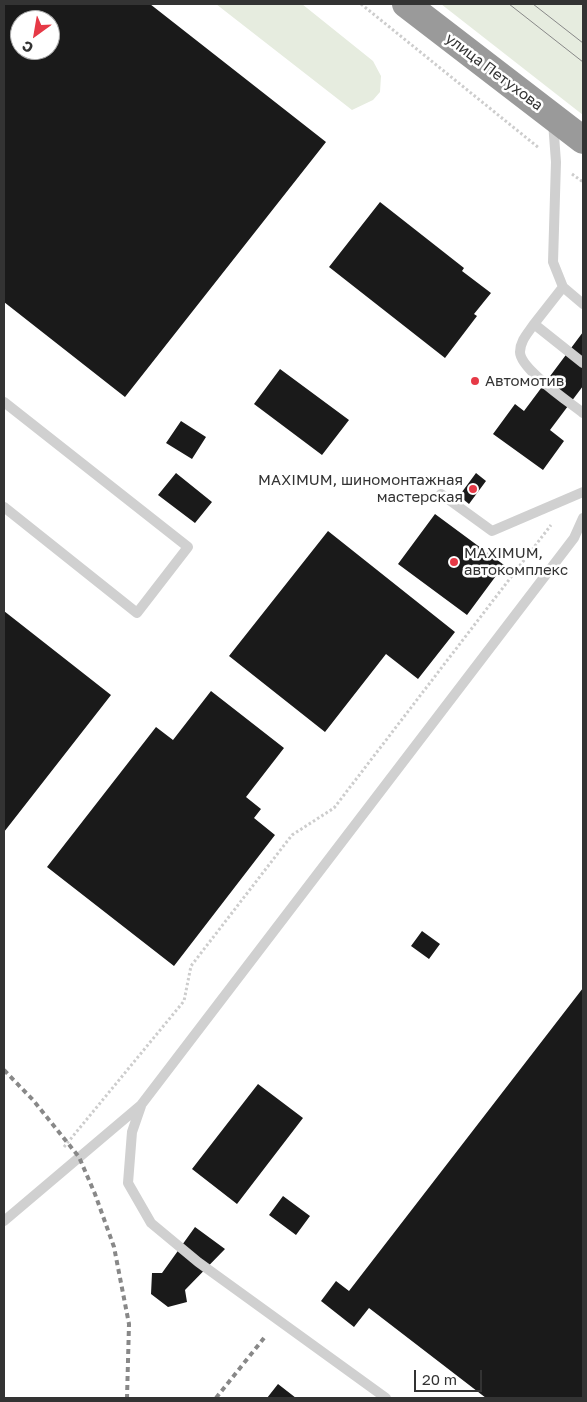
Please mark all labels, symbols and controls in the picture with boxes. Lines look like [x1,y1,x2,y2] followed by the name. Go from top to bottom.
[10,10,60,60] north arrow
[442,29,546,115] street label: улица Петухова
[19,37,36,57] text: С
[485,372,564,390] place label: Автомотив
[469,375,481,387] marker: Автомотив
[258,471,463,506] place label: MAXIMUM, шиномонтажная мастерская
[467,483,479,495] marker: MAXIMUM, шиномонтажная мастерская
[464,544,568,579] place label: MAXIMUM, автокомплекс
[448,556,460,568] marker: MAXIMUM, автокомплекс
[417,1360,484,1392] scale bar
[422,1370,457,1388] text: 20 m

